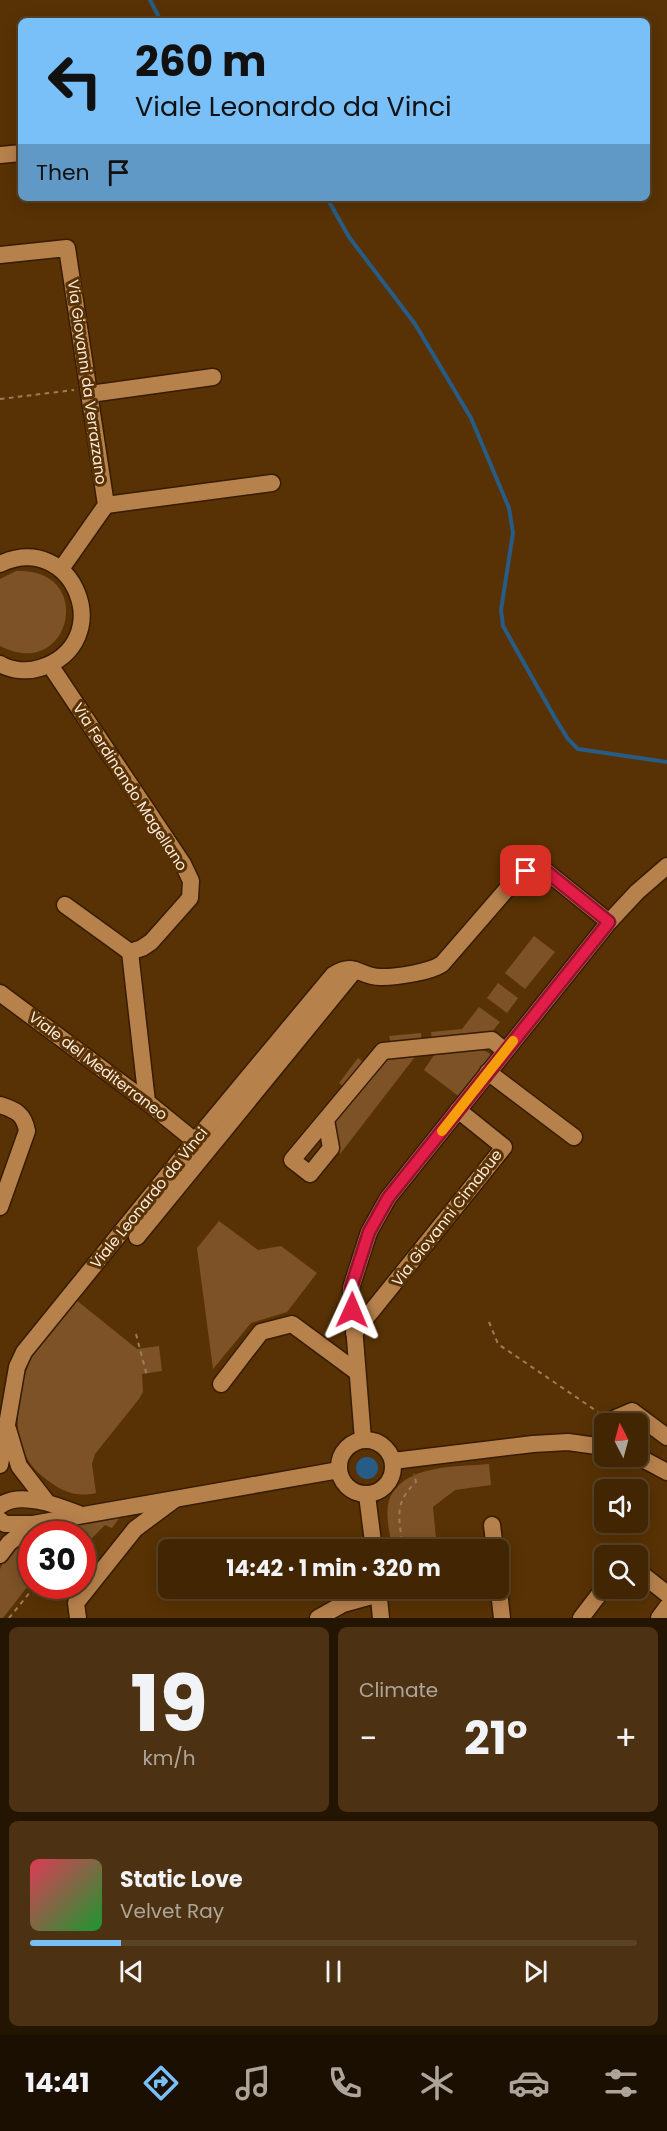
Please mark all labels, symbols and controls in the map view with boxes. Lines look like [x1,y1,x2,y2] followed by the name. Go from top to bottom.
[135,32,267,91] text: 260 m
[36,42,114,120] icon: left
[135,88,452,125] text: Viale Leonardo da Vinci
[102,156,135,189] icon: arrive
[36,157,90,188] text: Then
[63,278,112,486] street label: Via Giovanni da Verrazzano
[68,699,193,875] street label: Via Ferdinando Magellano
[500,845,551,896] pin
[509,854,542,887] icon: arrive
[25,1006,172,1125] street label: Viale del Mediterraneo
[85,1123,212,1273] street label: Viale Leonardo da Vinci
[387,1145,507,1290] street label: Via Giovanni Cimabue
[320,1278,384,1342] position arrow
[594,1413,648,1467] north arrow
[594,1413,648,1599] map controls
[594,1479,648,1533] button: sound
[18,1521,96,1599] speed limit sign: 30
[594,1545,648,1599] button: search
[226,1553,441,1584] text: 14:42 · 1 min · 320 m
[130,1649,208,1758] text: 19
[359,1676,438,1704] text: Climate
[464,1707,528,1770] text: 21°
[359,1715,377,1762] text: −
[614,1715,637,1762] text: +
[142,1744,196,1772] text: km/h
[120,1864,243,1895] text: Static Love
[120,1897,224,1925] text: Velvet Ray
[115,1955,148,1988] icon: previous
[317,1955,350,1988] icon: pause
[519,1955,552,1988] icon: next
[140,2062,182,2104] icon: directions
[232,2062,274,2104] icon: music
[324,2062,366,2104] icon: phone
[416,2062,458,2104] icon: climate
[508,2062,550,2104] icon: car
[600,2062,642,2104] icon: filters
[25,2064,90,2101] text: 14:41

